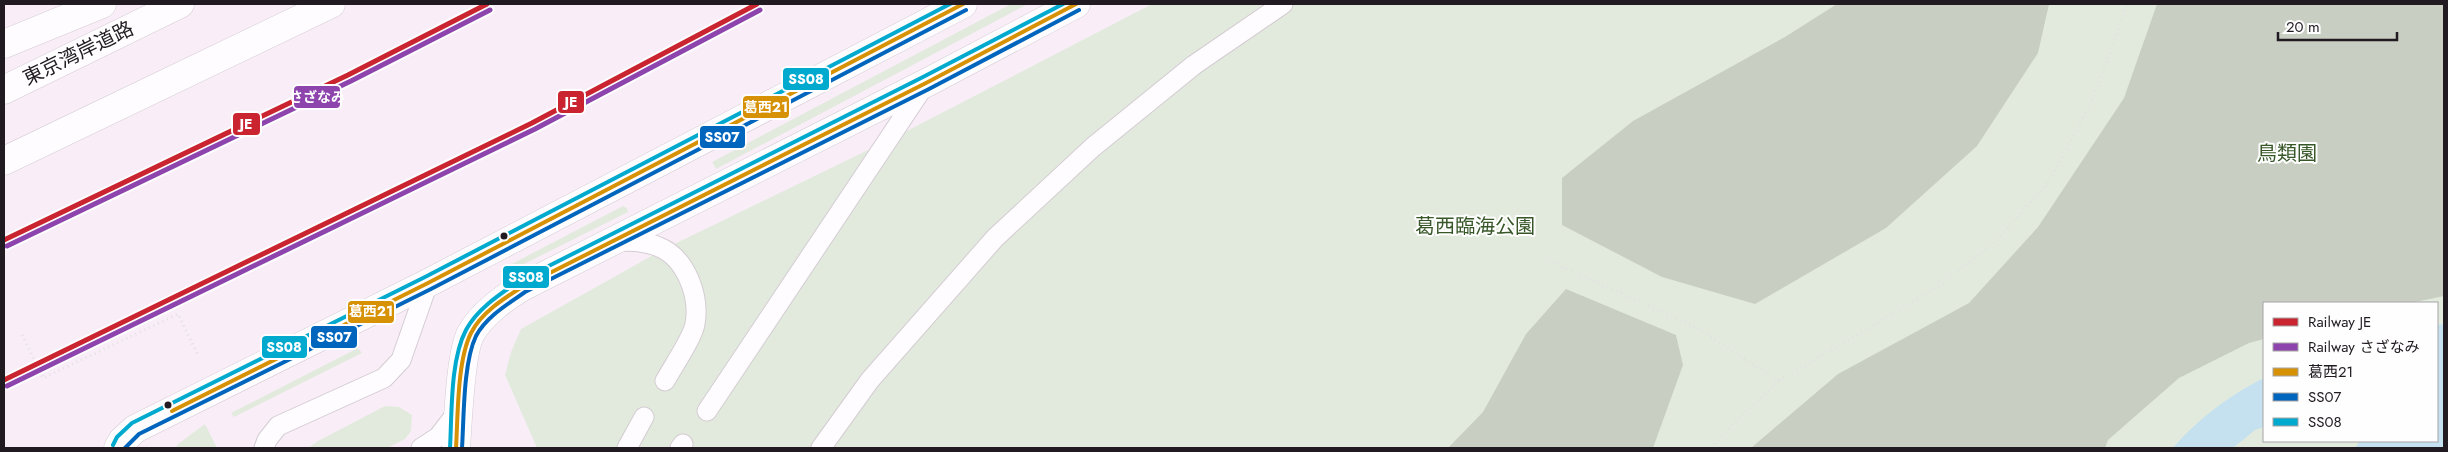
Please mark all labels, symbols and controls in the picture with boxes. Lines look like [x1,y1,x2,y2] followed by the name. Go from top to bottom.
[2278,10,2397,42] scale bar
[18,14,139,93] street label: 東京湾岸道路
[2286,16,2320,38] text: 20 m
[782,67,830,91] line badge: SS08
[788,69,824,89] text: SS08
[293,85,341,109] line badge: さざなみ
[289,87,345,107] text: さざなみ
[557,90,585,114] line badge: JE
[561,92,578,112] text: JE
[742,95,790,119] line badge: 葛西21
[744,97,788,117] text: 葛西21
[232,112,261,136] line badge: JE
[236,114,253,134] text: JE
[699,125,746,149] line badge: SS07
[704,127,740,147] text: SS07
[2257,139,2317,168] park label: 鳥類園
[1415,212,1535,241] park label: 葛西臨海公園
[499,231,509,241] unlabelled marker
[502,265,550,289] line badge: SS08
[508,267,544,287] text: SS08
[347,300,395,324] line badge: 葛西21
[349,301,393,321] text: 葛西21
[2263,302,2438,442] legend
[2308,311,2371,333] text: Railway JE
[310,325,358,349] line badge: SS07
[316,327,352,347] text: SS07
[261,335,308,359] line badge: SS08
[2308,336,2419,358] text: Railway さざなみ
[266,337,302,357] text: SS08
[2308,361,2353,383] text: 葛西21
[2308,386,2341,408] text: SS07
[163,400,173,410] unlabelled marker
[2308,411,2342,433] text: SS08

